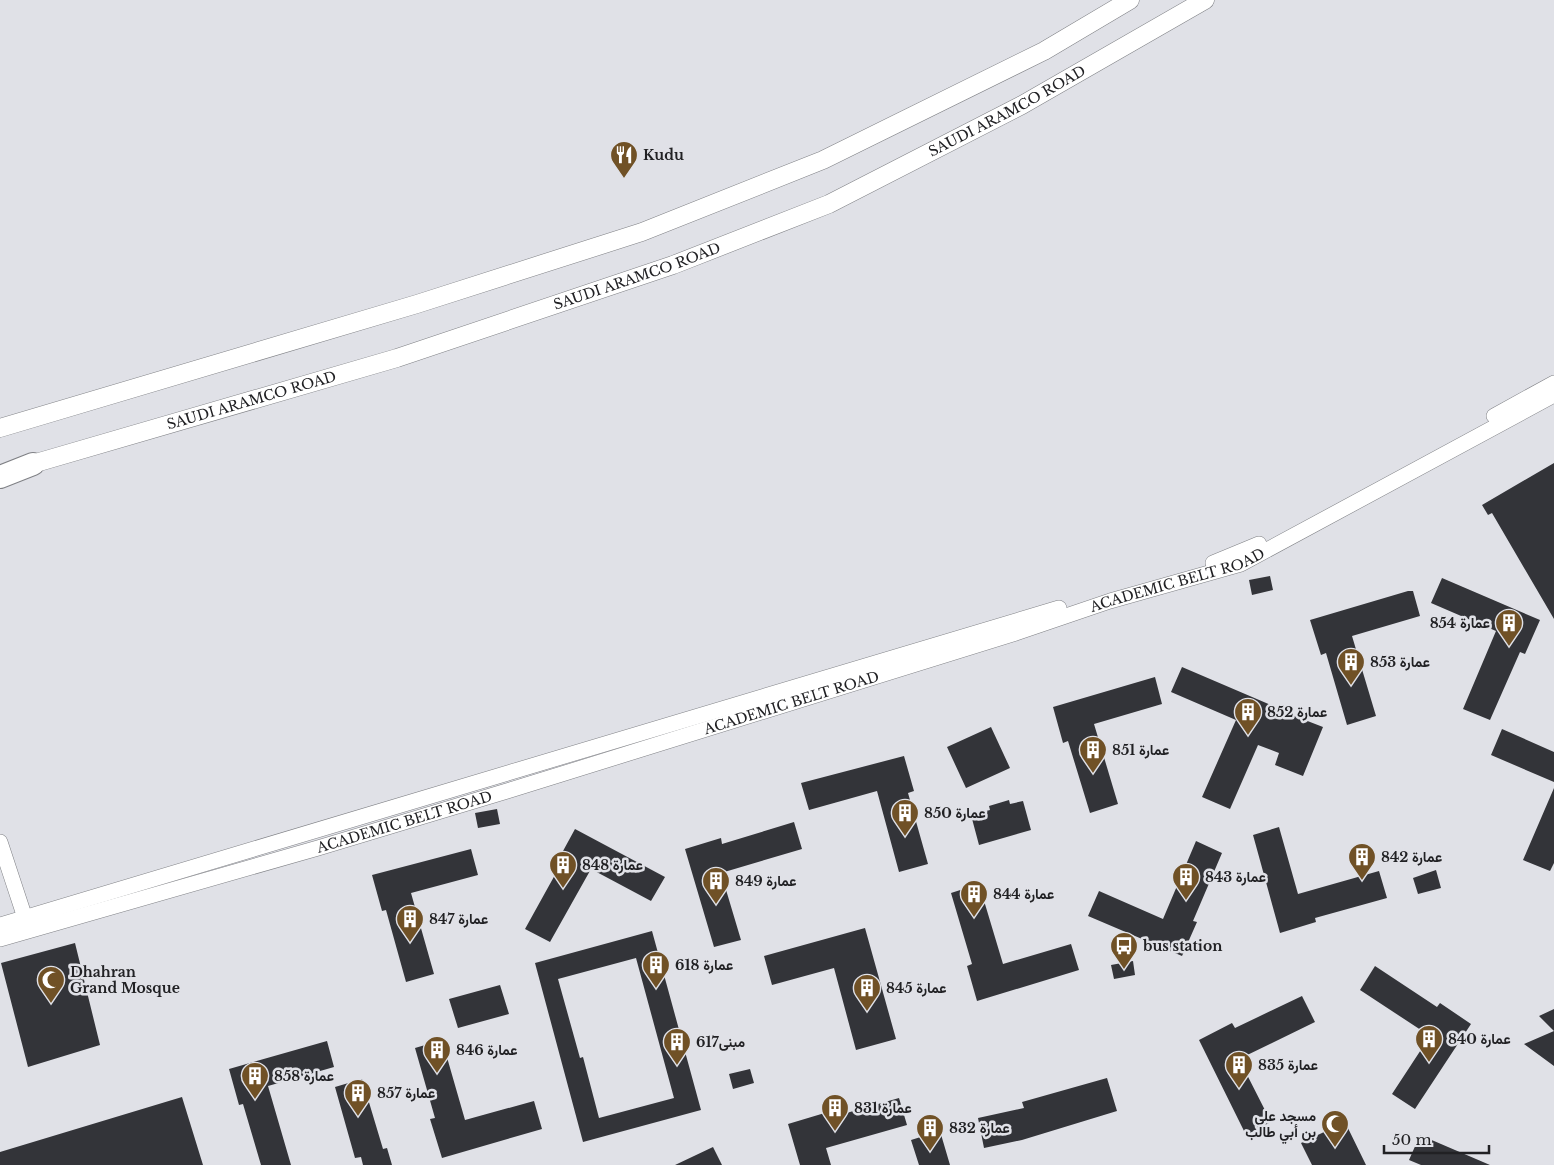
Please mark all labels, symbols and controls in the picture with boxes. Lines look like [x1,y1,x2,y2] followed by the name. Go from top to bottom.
[925,62,1089,160] street label: SAUDI ARAMCO ROAD
[609,140,639,179] restaurant icon: Kudu
[643,146,684,164] place label: Kudu
[551,238,723,314] street label: SAUDI ARAMCO ROAD
[165,367,338,433] street label: SAUDI ARAMCO ROAD
[1087,544,1268,616] street label: ACADEMIC BELT ROAD
[1494,608,1524,647] building icon: عمارة 854
[1430,614,1490,632] place label: عمارة 854
[1336,647,1366,686] building icon: عمارة 853
[1370,653,1430,671] place label: عمارة 853
[701,667,881,739] street label: ACADEMIC BELT ROAD
[1233,697,1263,736] building icon: عمارة 852
[1267,703,1327,721] place label: عمارة 852
[1078,735,1108,774] building icon: عمارة 851
[1112,741,1169,759] place label: عمارة 851
[314,787,494,857] street label: ACADEMIC BELT ROAD
[890,798,920,837] building icon: عمارة 850
[924,804,986,822] place label: عمارة 850
[1347,842,1377,881] building icon: عمارة 842
[1381,848,1442,866] place label: عمارة 842
[548,850,578,889] building icon: عمارة 848
[582,856,643,874] place label: عمارة 848
[1171,862,1201,901] building icon: عمارة 843
[701,866,731,905] building icon: عمارة 849
[1205,868,1266,886] place label: عمارة 843
[735,872,796,890] place label: عمارة 849
[959,879,989,918] building icon: عمارة 844
[993,885,1054,903] place label: عمارة 844
[395,904,425,943] building icon: عمارة 847
[429,910,488,928] place label: عمارة 847
[1109,931,1139,970] bus stop icon: bus station
[1142,937,1222,955] place label: bus station
[641,950,671,989] building icon: عمارة 618
[675,956,733,974] place label: عمارة 618
[70,963,180,997] place label: Dhahran Grand Mosque
[36,965,66,1004] mosque icon: Dhahran Grand Mosque
[852,973,882,1012] building icon: عمارة 845
[886,979,946,997] place label: عمارة 845
[1414,1024,1444,1063] building icon: عمارة 840
[662,1027,692,1066] building icon: مبنى617
[1448,1030,1511,1048] place label: عمارة 840
[696,1033,746,1051] place label: مبنى617
[422,1035,452,1074] building icon: عمارة 846
[456,1041,517,1059] place label: عمارة 846
[1224,1050,1254,1089] building icon: عمارة 835
[1258,1056,1318,1074] place label: عمارة 835
[240,1061,270,1100] building icon: عمارة 858
[274,1067,334,1085] place label: عمارة 858
[343,1078,373,1117] building icon: عمارة 857
[377,1084,435,1102] place label: عمارة 857
[820,1093,850,1132] building icon: عمارة 831
[854,1099,912,1117] place label: عمارة 831
[1245,1107,1316,1144] place label: مسجد علي بن أبي طالب
[1320,1109,1350,1148] mosque icon: مسجد علي بن أبي طالب
[915,1113,945,1152] building icon: عمارة 832
[949,1119,1010,1137] place label: عمارة 832
[1384,1122,1489,1154] scale bar
[1392,1130,1432,1149] text: 50 m

